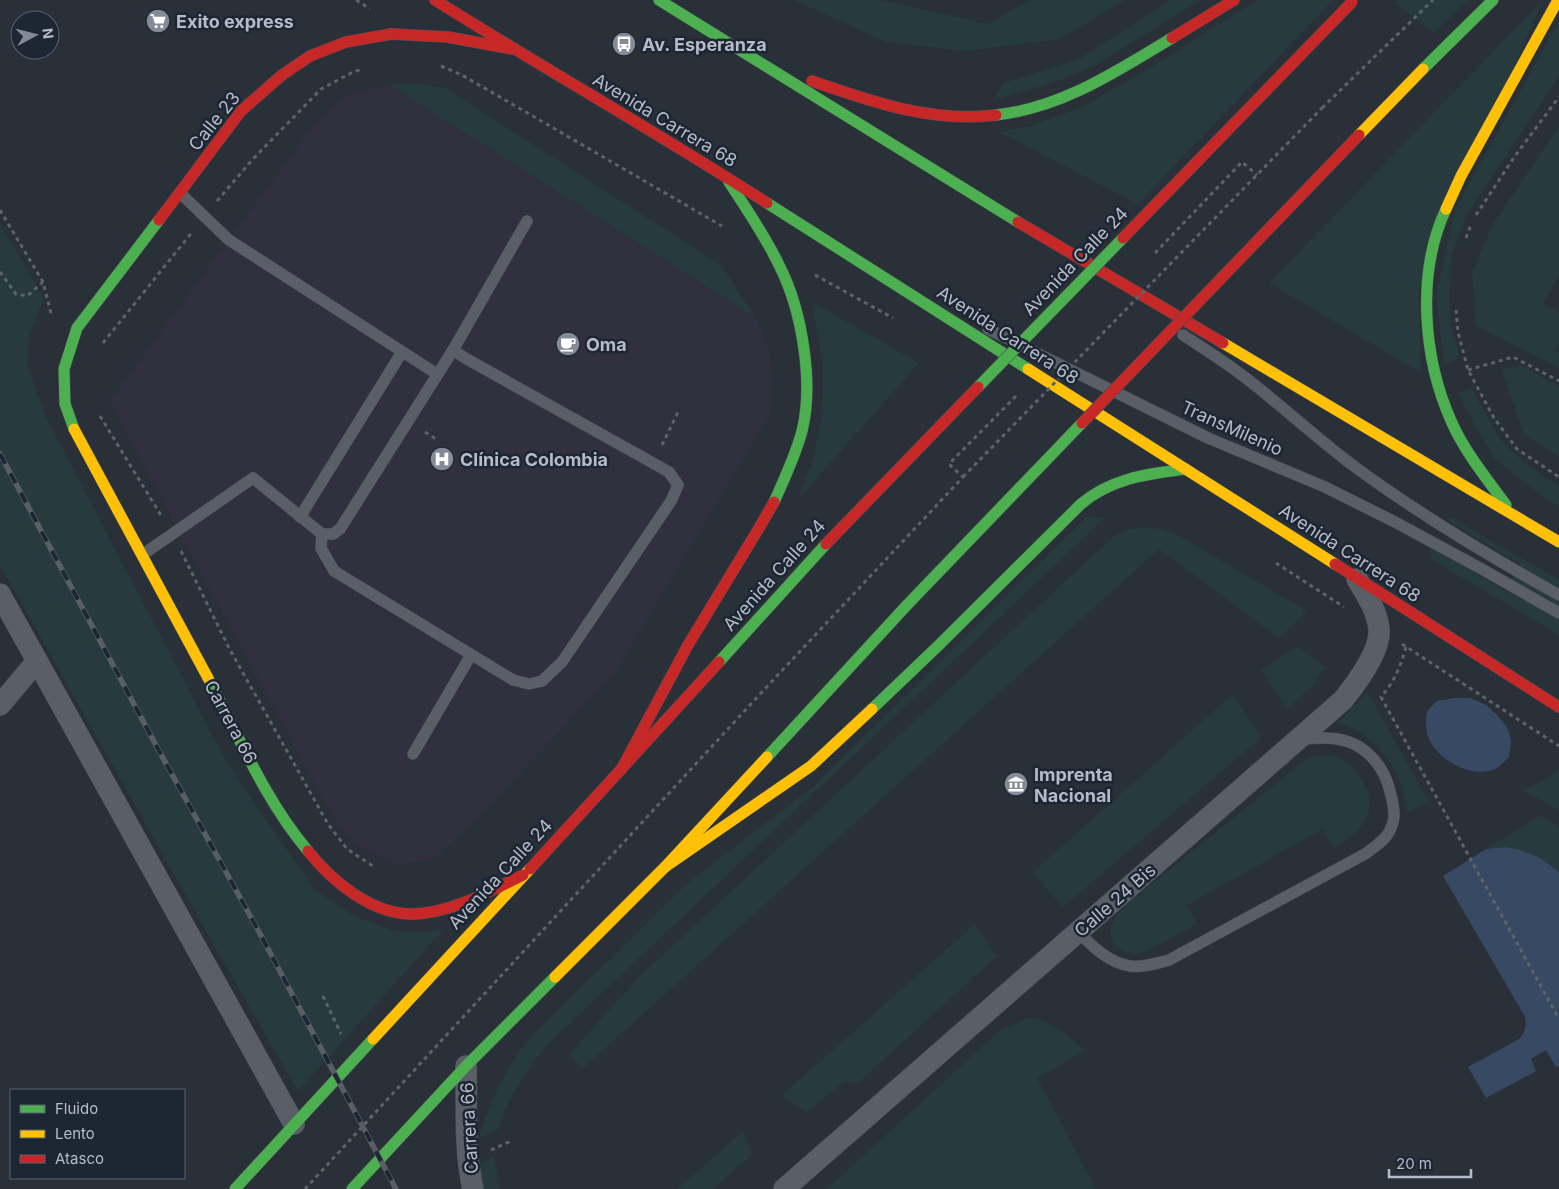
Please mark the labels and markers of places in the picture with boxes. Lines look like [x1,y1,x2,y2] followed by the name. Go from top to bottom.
[145,8,171,34] supermarket icon: Exito express
[176,11,294,32] place label: Exito express
[611,31,637,57] bus stop icon: Av. Esperanza
[642,34,767,55] place label: Av. Esperanza
[555,331,581,357] cafe icon: Oma
[586,334,627,355] place label: Oma
[429,446,455,472] hospital icon: Clínica Colombia
[460,449,608,470] place label: Clínica Colombia
[1034,764,1113,806] place label: Imprenta Nacional
[1003,771,1029,797] museum icon: Imprenta Nacional

